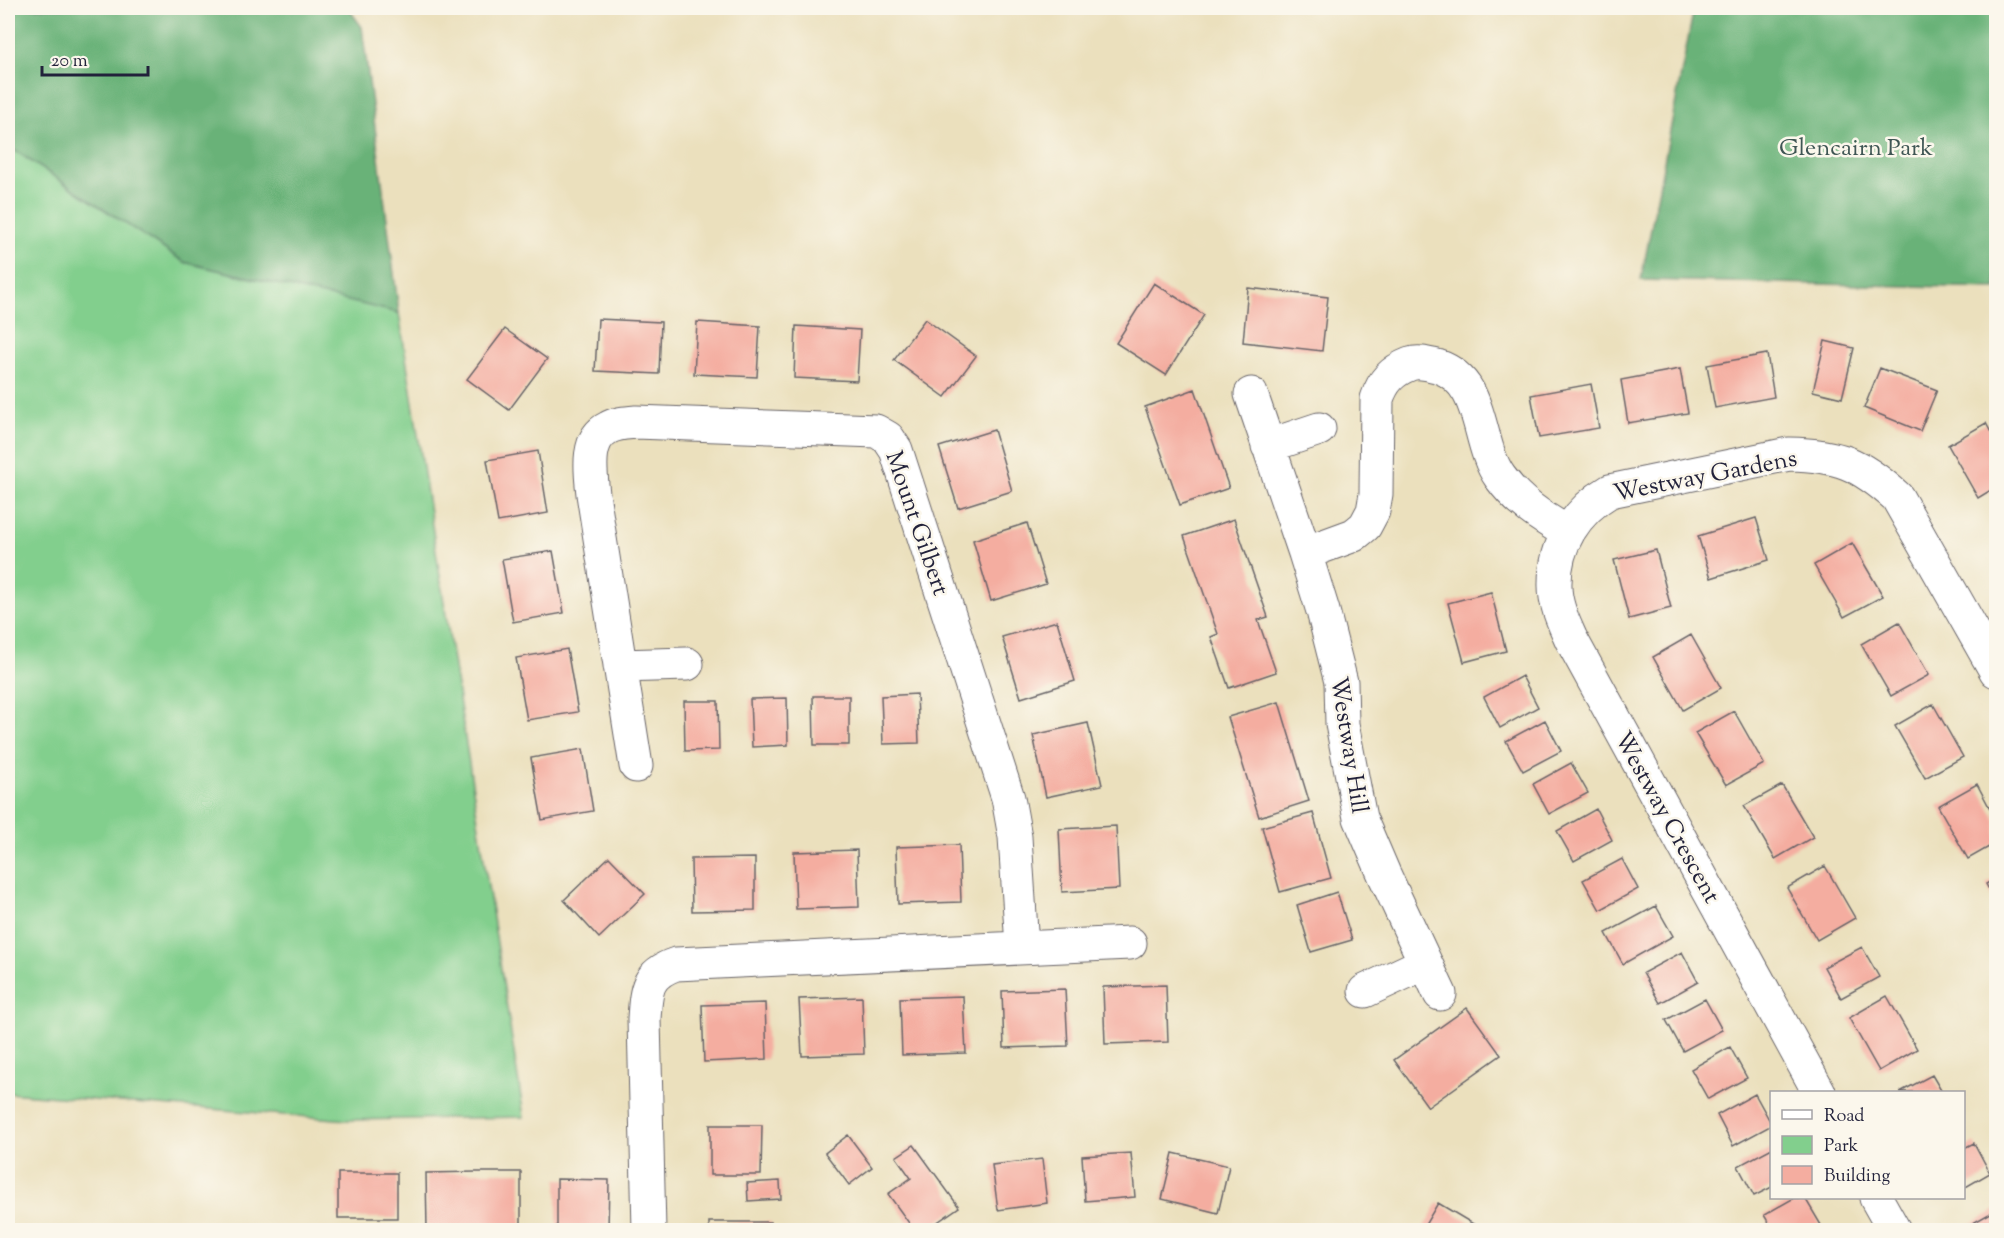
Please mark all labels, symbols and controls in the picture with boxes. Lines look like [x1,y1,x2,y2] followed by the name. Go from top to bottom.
[42,39,148,77] scale bar
[51,49,88,75] text: 20 m
[1779,132,1933,166] park label: Glencairn Park
[1611,442,1800,511] street label: Westway Gardens
[875,447,957,600] street label: Mount Gilbert
[1320,674,1376,816] street label: Westway Hill
[1605,726,1728,910] street label: Westway Crescent
[1770,1091,1965,1199] legend
[1824,1104,1864,1130] text: Road
[1824,1134,1859,1160] text: Park
[1824,1164,1890,1190] text: Building

